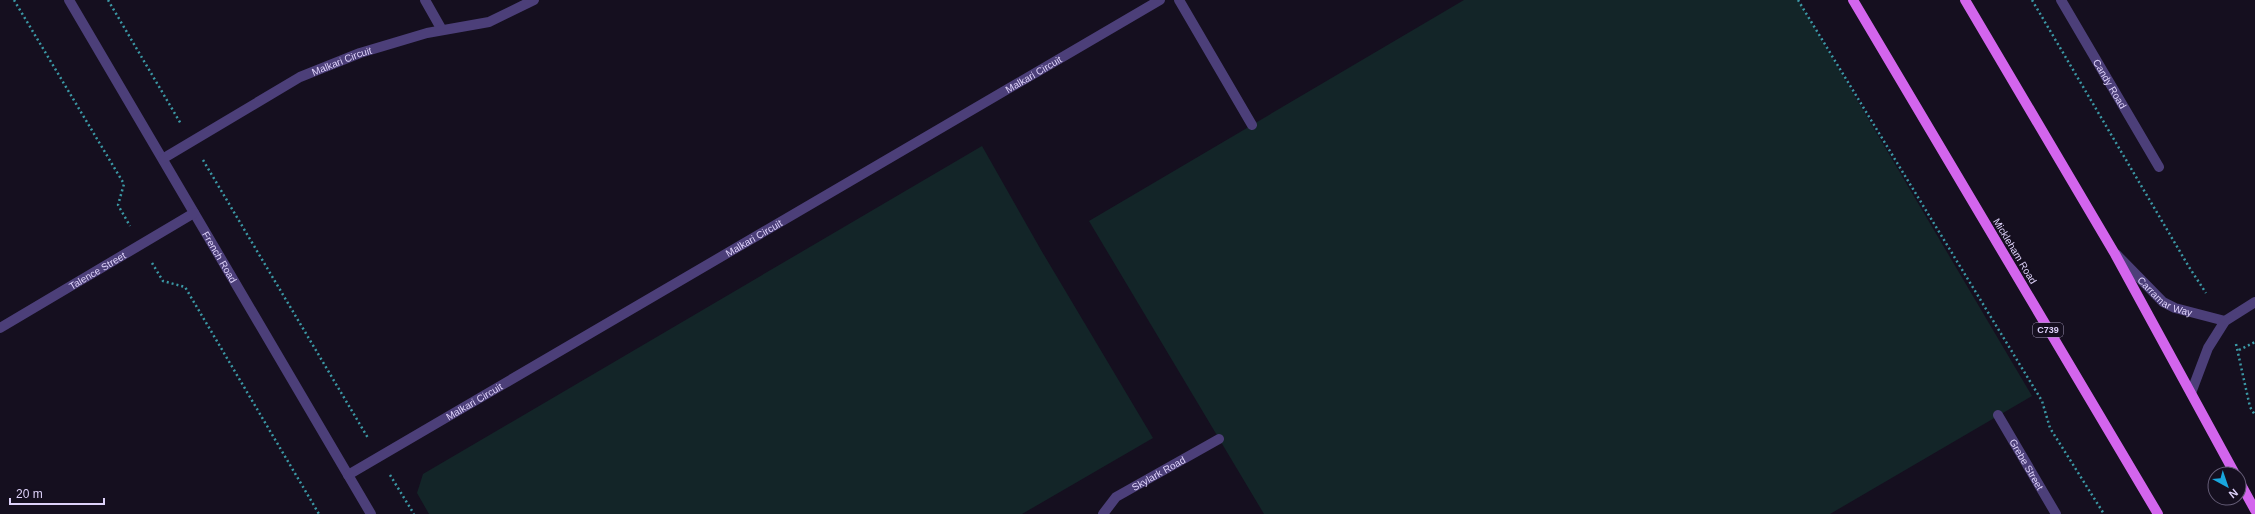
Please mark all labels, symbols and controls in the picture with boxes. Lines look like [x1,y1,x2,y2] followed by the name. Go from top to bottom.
[310,44,373,77] street label: Malkari Circuit
[1003,53,1064,95] street label: Malkari Circuit
[2091,57,2129,110] street label: Candy Road
[1991,216,2039,286] street label: Mickleham Road
[724,217,784,258] street label: Malkari Circuit
[201,229,239,285] street label: French Road
[67,249,128,291] street label: Talence Street
[2136,274,2194,318] street label: Carramar Way
[2033,323,2063,337] road number: C739
[444,380,504,422] street label: Malkari Circuit
[2008,437,2046,492] street label: Grebe Street
[1130,454,1187,493] street label: Skylark Road
[2207,466,2247,506] north arrow
[10,480,104,506] scale bar
[16,487,43,501] text: 20 m
[2226,487,2240,501] text: N

